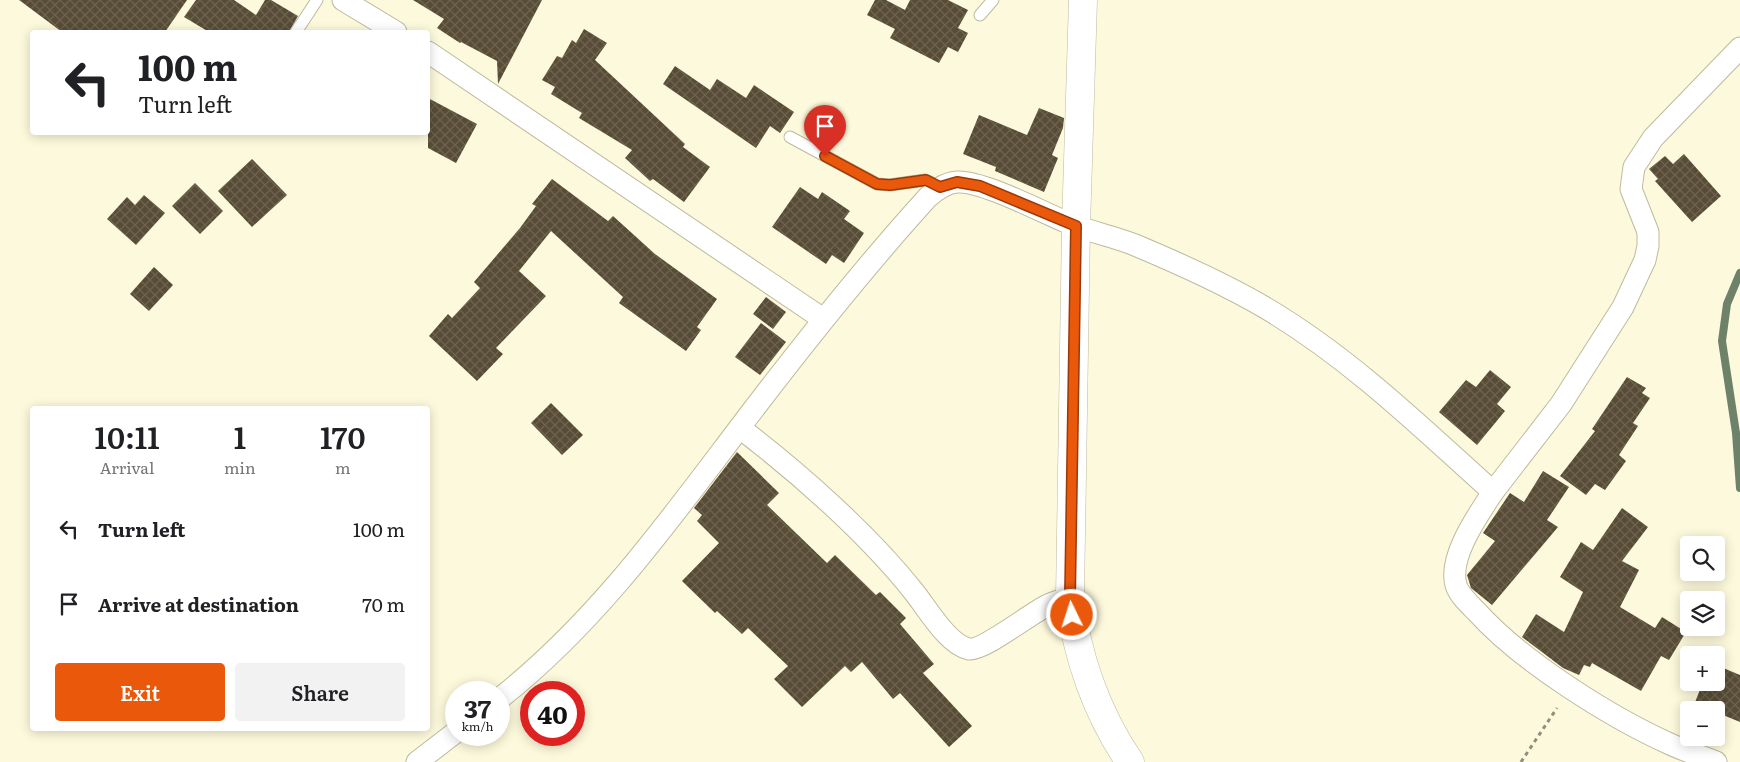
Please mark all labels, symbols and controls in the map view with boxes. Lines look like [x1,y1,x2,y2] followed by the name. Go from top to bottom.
[138,40,238,92] text: 100 m
[55,50,120,115] icon: left
[138,87,232,120] text: Turn left
[804,105,846,156] pin
[811,112,839,140] icon: arrive
[95,414,160,458] text: 10:11
[234,414,246,458] text: 1
[320,414,365,458] text: 170
[100,455,154,479] text: Arrival
[224,455,256,479] text: min
[335,455,351,479] text: m
[55,515,83,543] icon: left
[98,515,185,543] text: Turn left
[353,515,405,543] text: 100 m
[1680,536,1725,746] map controls
[1680,536,1725,581] button: search
[1045,588,1097,640] position arrow
[55,590,83,618] icon: arrive
[98,590,299,618] text: Arrive at destination
[362,590,405,618] text: 70 m
[1680,591,1725,636] button: layers
[1680,646,1725,691] button: +
[55,663,225,721] button: Exit
[235,663,405,721] button: Share
[520,681,585,746] speed limit sign: 40
[464,689,491,726] text: 37
[1680,701,1725,746] button: −
[462,717,493,735] text: km/h

